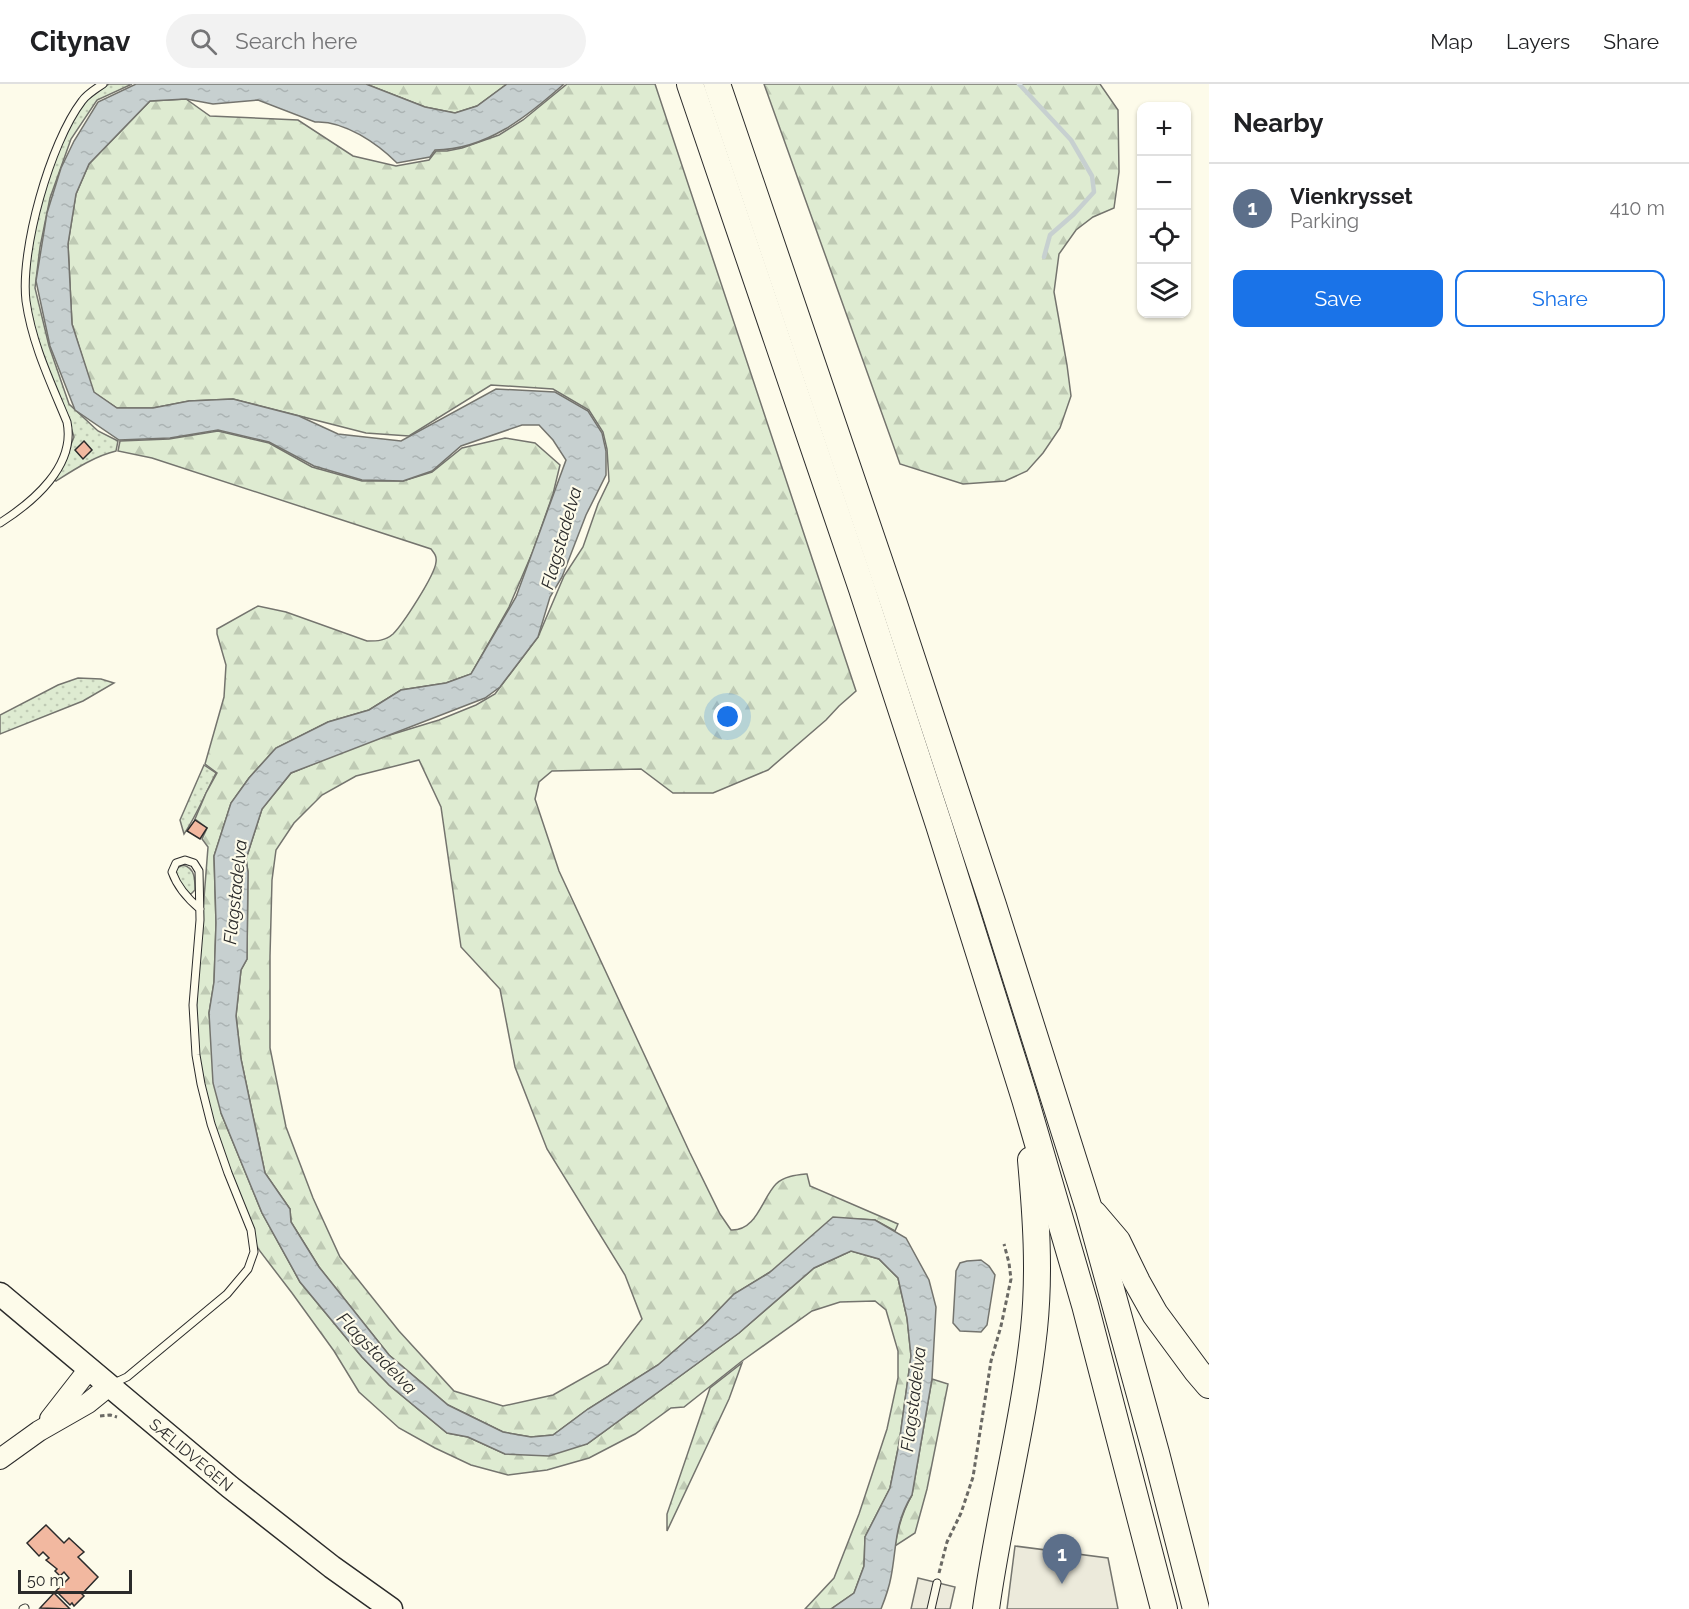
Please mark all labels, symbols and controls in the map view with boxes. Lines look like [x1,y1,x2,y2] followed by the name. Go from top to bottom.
[166,14,586,68] search box
[30,25,130,58] text: Citynav
[187,25,220,58] icon: search
[235,28,357,54] text: Search here
[1430,29,1473,54] text: Map
[1506,29,1570,54] text: Layers
[1603,29,1659,54] text: Share
[1137,102,1191,318] map controls
[1137,102,1191,156] button: +
[1233,108,1323,138] text: Nearby
[1137,156,1191,210] button: −
[1290,183,1413,209] text: Vienkrysset
[1248,196,1257,220] text: 1
[1610,196,1665,220] text: 410 m
[1290,209,1359,233] text: Parking
[1137,210,1191,264] button: locate
[1137,264,1191,318] button: layers
[1233,270,1443,327] button: Save
[1455,270,1665,327] button: Share
[536,484,586,592] water label: Flagstadelva
[713,702,742,731] your location
[219,838,251,946] water label: Flagstadelva
[333,1308,421,1398] water label: Flagstadelva
[896,1345,930,1453] water label: Flagstadelva
[146,1414,237,1495] street label: SÆLIDVEGEN
[1042,1534,1082,1584] pin: 1
[18,1567,132,1594] scale bar
[27,1571,64,1590] text: 50 m

